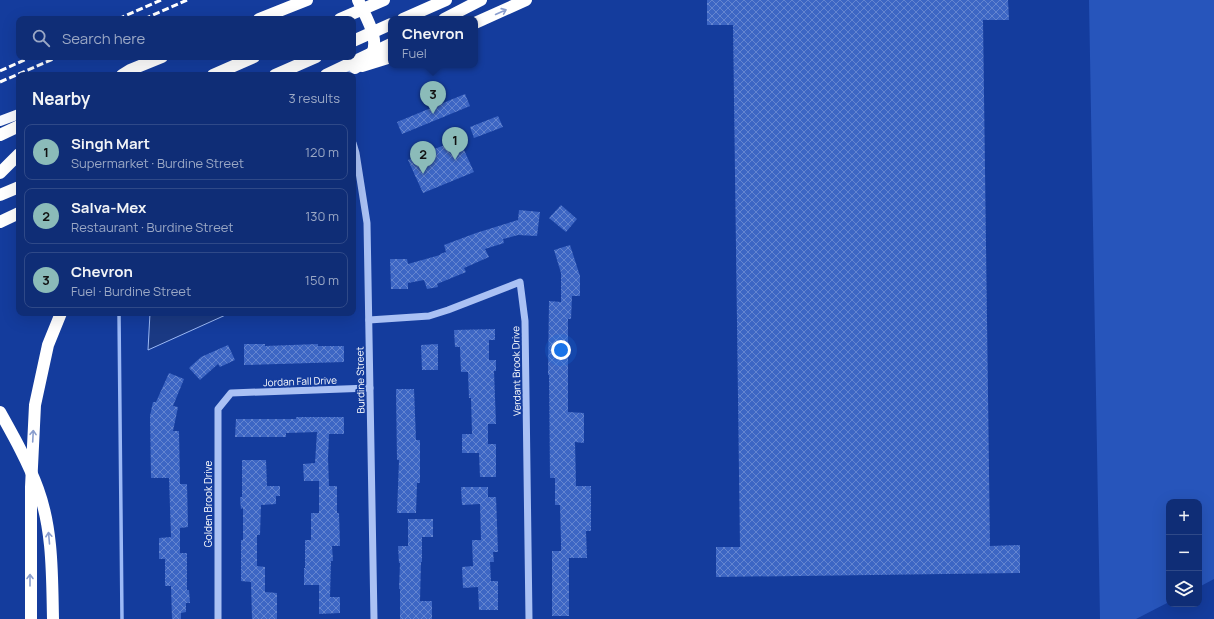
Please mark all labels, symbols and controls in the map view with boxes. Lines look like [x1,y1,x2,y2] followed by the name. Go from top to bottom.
[494,7,506,15] one-way arrow
[16,16,356,60] search box
[388,16,478,68] popup
[402,23,464,44] text: Chevron
[30,27,52,49] icon: search
[62,28,145,49] text: Search here
[402,44,427,62] text: Fuel
[420,81,446,114] pin: 3
[32,87,90,110] text: Nearby
[288,89,340,107] text: 3 results
[442,127,468,160] pin: 1
[71,133,150,154] text: Singh Mart
[410,141,436,174] pin: 2
[43,143,49,161] text: 1
[305,143,339,161] text: 120 m
[71,154,244,172] text: Supermarket · Burdine Street
[71,197,146,218] text: Salva-Mex
[42,207,50,225] text: 2
[305,207,339,225] text: 130 m
[71,218,234,236] text: Restaurant · Burdine Street
[71,261,133,282] text: Chevron
[42,271,50,289] text: 3
[305,271,339,289] text: 150 m
[71,282,191,300] text: Fuel · Burdine Street
[508,326,524,416] street label: Verdant Brook Drive
[551,340,571,360] your location
[352,346,368,414] street label: Burdine Street
[263,373,337,389] street label: Jordan Fall Drive
[30,430,37,443] one-way arrow
[201,461,215,547] street label: Golden Brook Drive
[1166,499,1202,607] map controls
[1166,499,1202,535] button: +
[46,532,53,545] one-way arrow
[1166,535,1202,571] button: −
[1166,571,1202,607] button: layers
[27,574,34,587] one-way arrow

